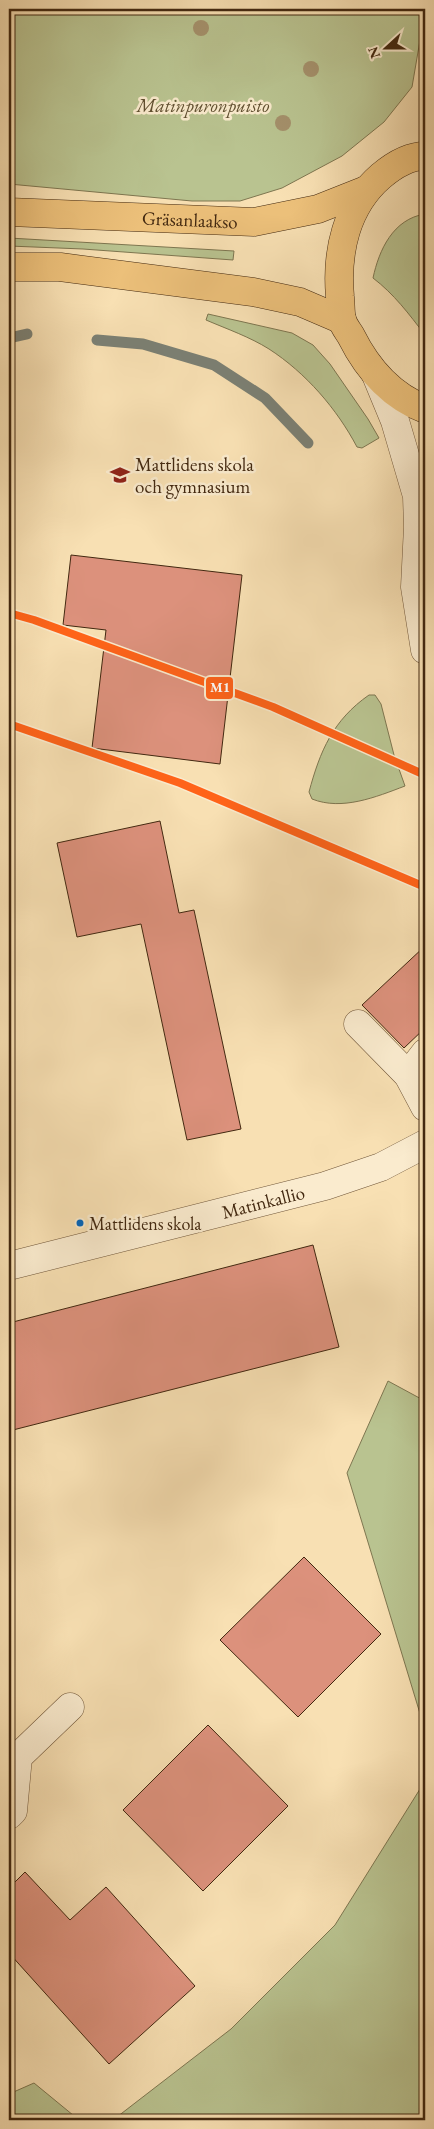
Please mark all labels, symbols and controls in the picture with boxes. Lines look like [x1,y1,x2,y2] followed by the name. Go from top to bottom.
[362,22,412,72] north arrow
[363,44,384,61] text: N
[136,93,269,118] park label: Matinpuronpuisto
[141,205,238,234] street label: Gräsanlaakso
[135,452,254,499] place label: Mattlidens skola och gymnasium
[109,464,131,486] school or university icon: Mattlidens skola och gymnasium
[205,676,234,700] line badge: M1
[210,678,230,696] text: M1
[219,1180,307,1225] street label: Matinkallio
[89,1212,202,1235] place label: Mattlidens skola
[75,1218,85,1228] marker: Mattlidens skola

